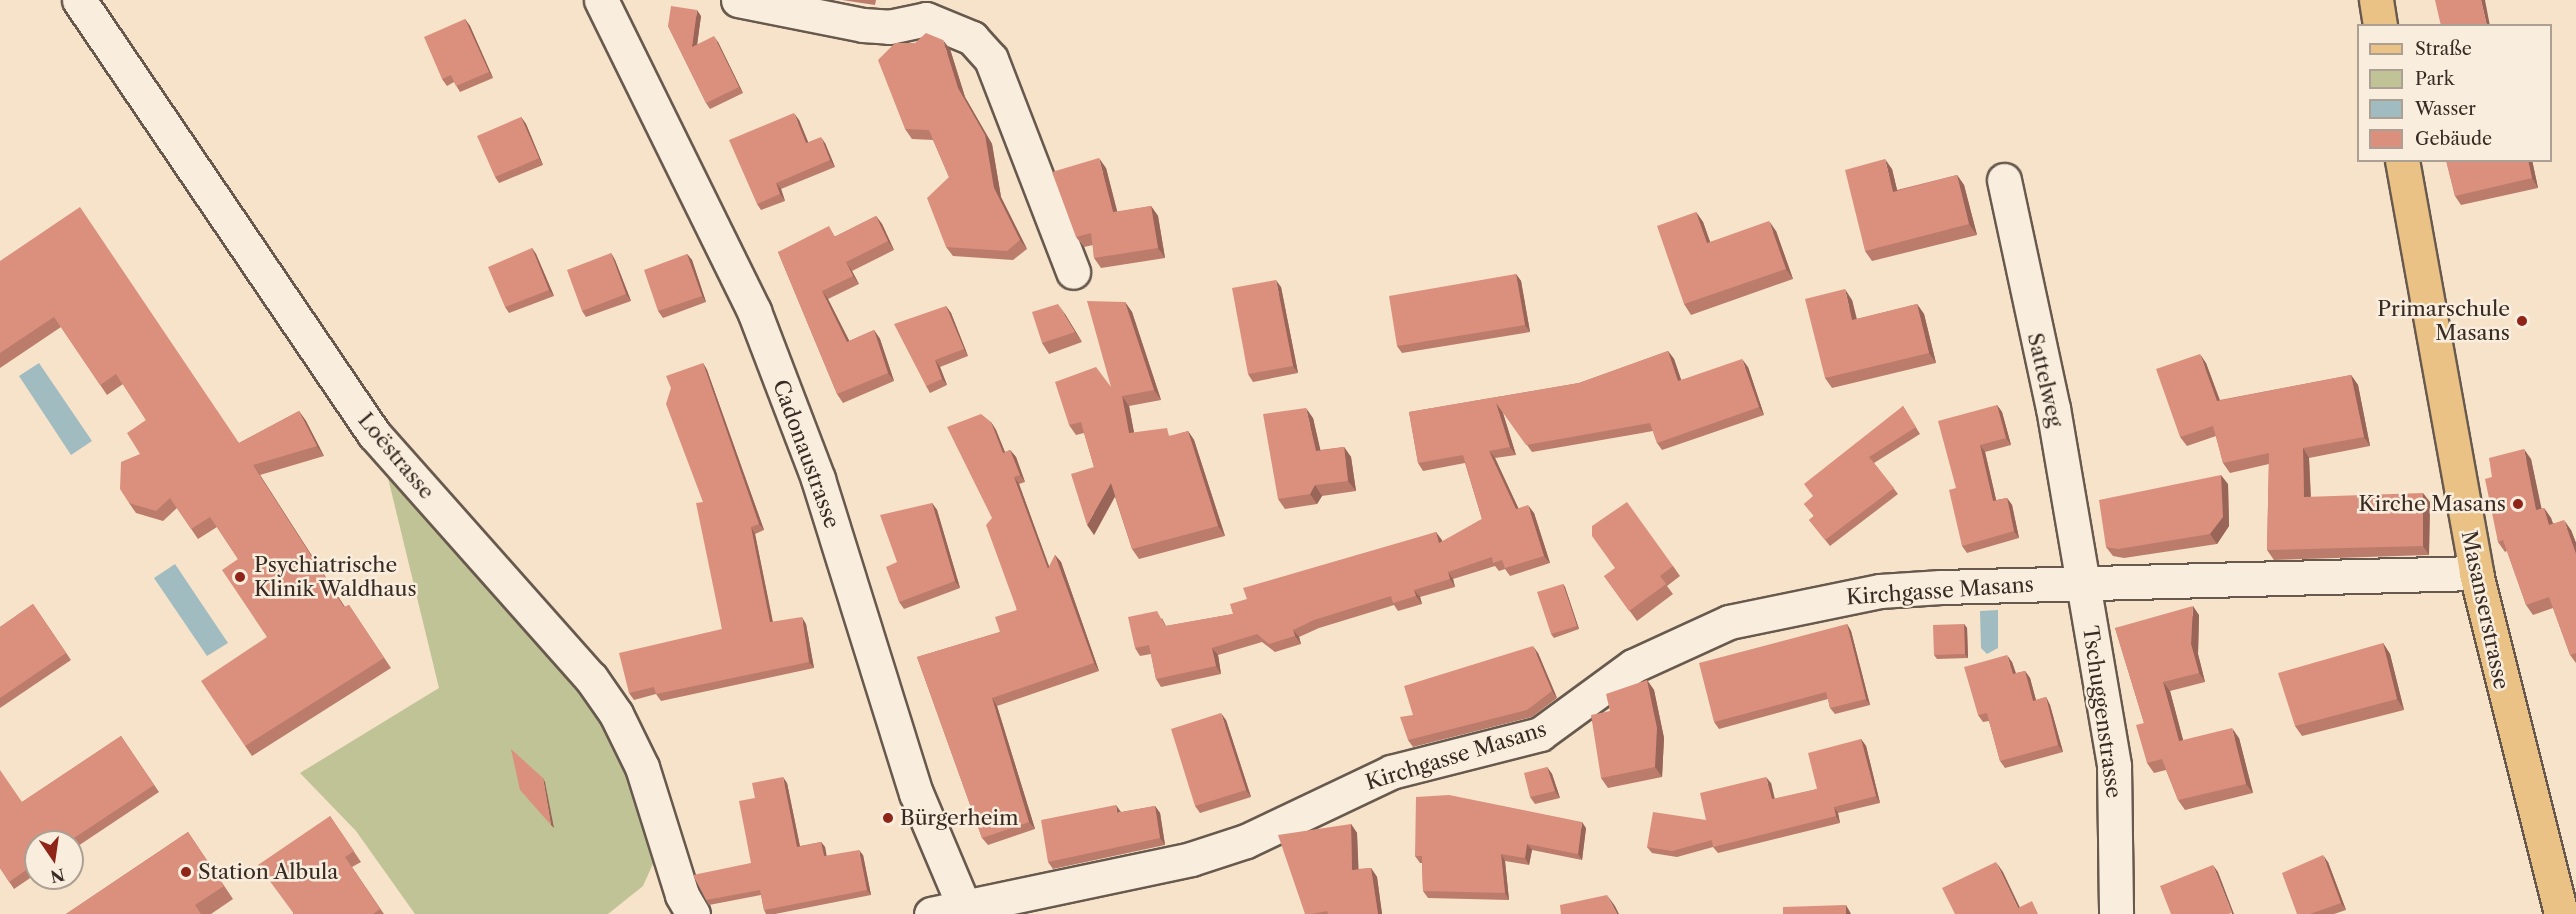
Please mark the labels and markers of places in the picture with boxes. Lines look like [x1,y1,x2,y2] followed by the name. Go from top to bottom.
[2377,296,2510,346] place label: Primarschule Masans
[2515,314,2529,328] marker: Primarschule Masans
[2359,491,2506,517] place label: Kirche Masans
[2511,497,2525,511] marker: Kirche Masans
[254,552,418,602] place label: Psychiatrische Klinik Waldhaus
[231,568,249,586] marker: Psychiatrische Klinik Waldhaus
[900,805,1018,831] place label: Bürgerheim
[881,811,895,825] marker: Bürgerheim
[198,859,339,885] place label: Station Albula
[179,865,193,879] marker: Station Albula

